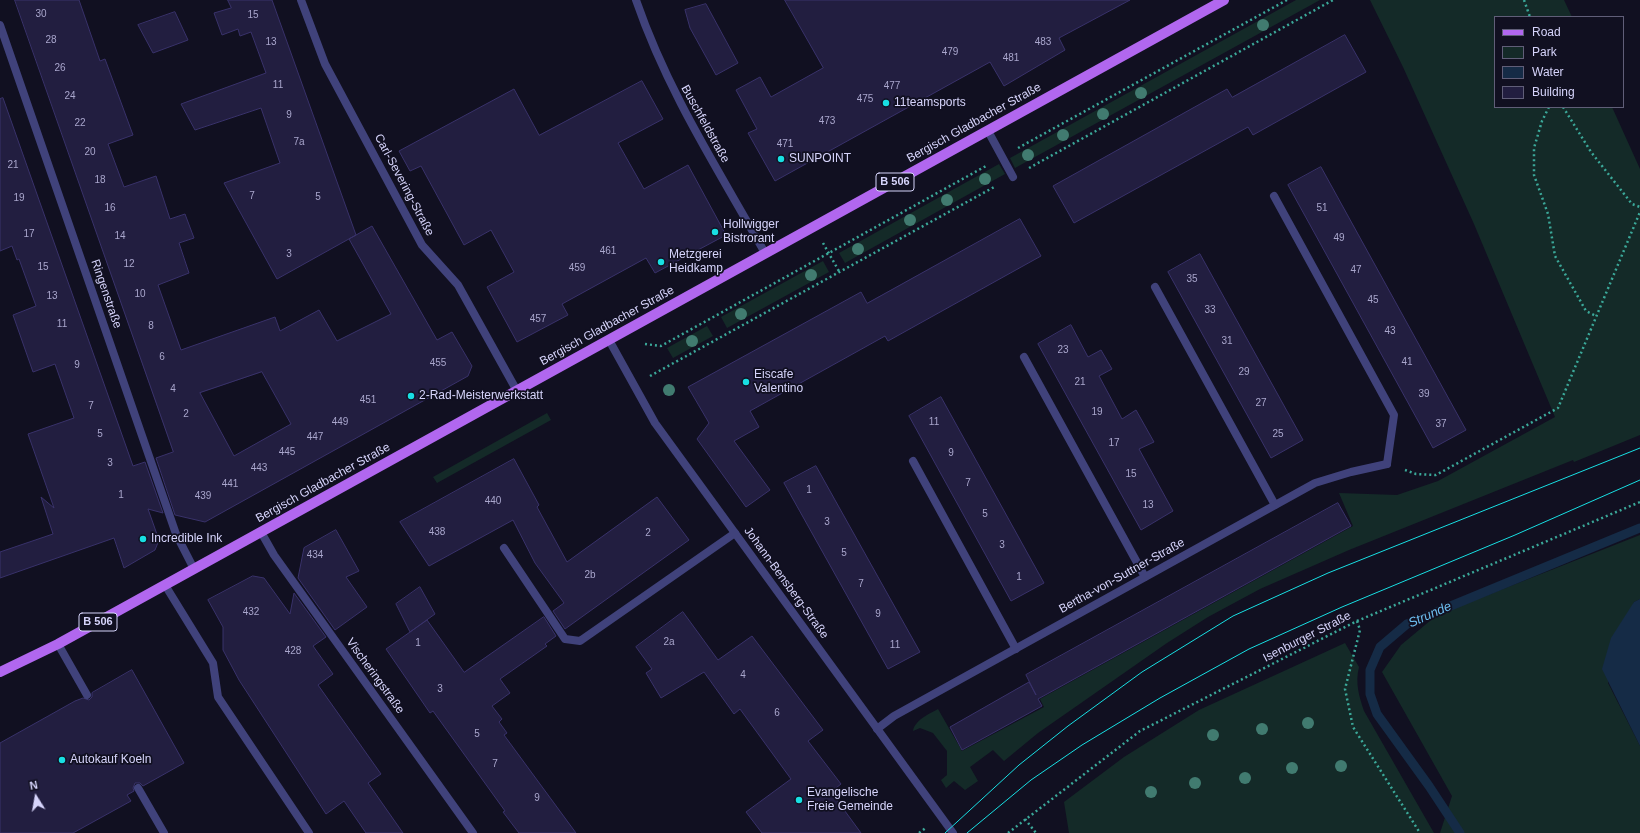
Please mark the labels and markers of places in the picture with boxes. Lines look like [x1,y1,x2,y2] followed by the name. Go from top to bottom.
[894,96,966,110] place label: 11teamsports
[881,98,891,108] marker: 11teamsports
[789,152,851,166] place label: SUNPOINT
[776,154,786,164] marker: SUNPOINT
[723,218,779,246] place label: Hollwigger Bistrorant
[710,227,720,237] marker: Hollwigger Bistrorant
[669,248,723,276] place label: Metzgerei Heidkamp
[656,257,666,267] marker: Metzgerei Heidkamp
[754,368,803,396] place label: Eiscafe Valentino
[741,377,751,387] marker: Eiscafe Valentino
[419,389,543,403] place label: 2-Rad-Meisterwerkstatt
[406,391,416,401] marker: 2-Rad-Meisterwerkstatt
[151,532,222,546] place label: Incredible Ink
[138,534,148,544] marker: Incredible Ink
[70,753,151,767] place label: Autokauf Koeln
[57,755,67,765] marker: Autokauf Koeln
[807,786,893,814] place label: Evangelische Freie Gemeinde
[794,795,804,805] marker: Evangelische Freie Gemeinde

